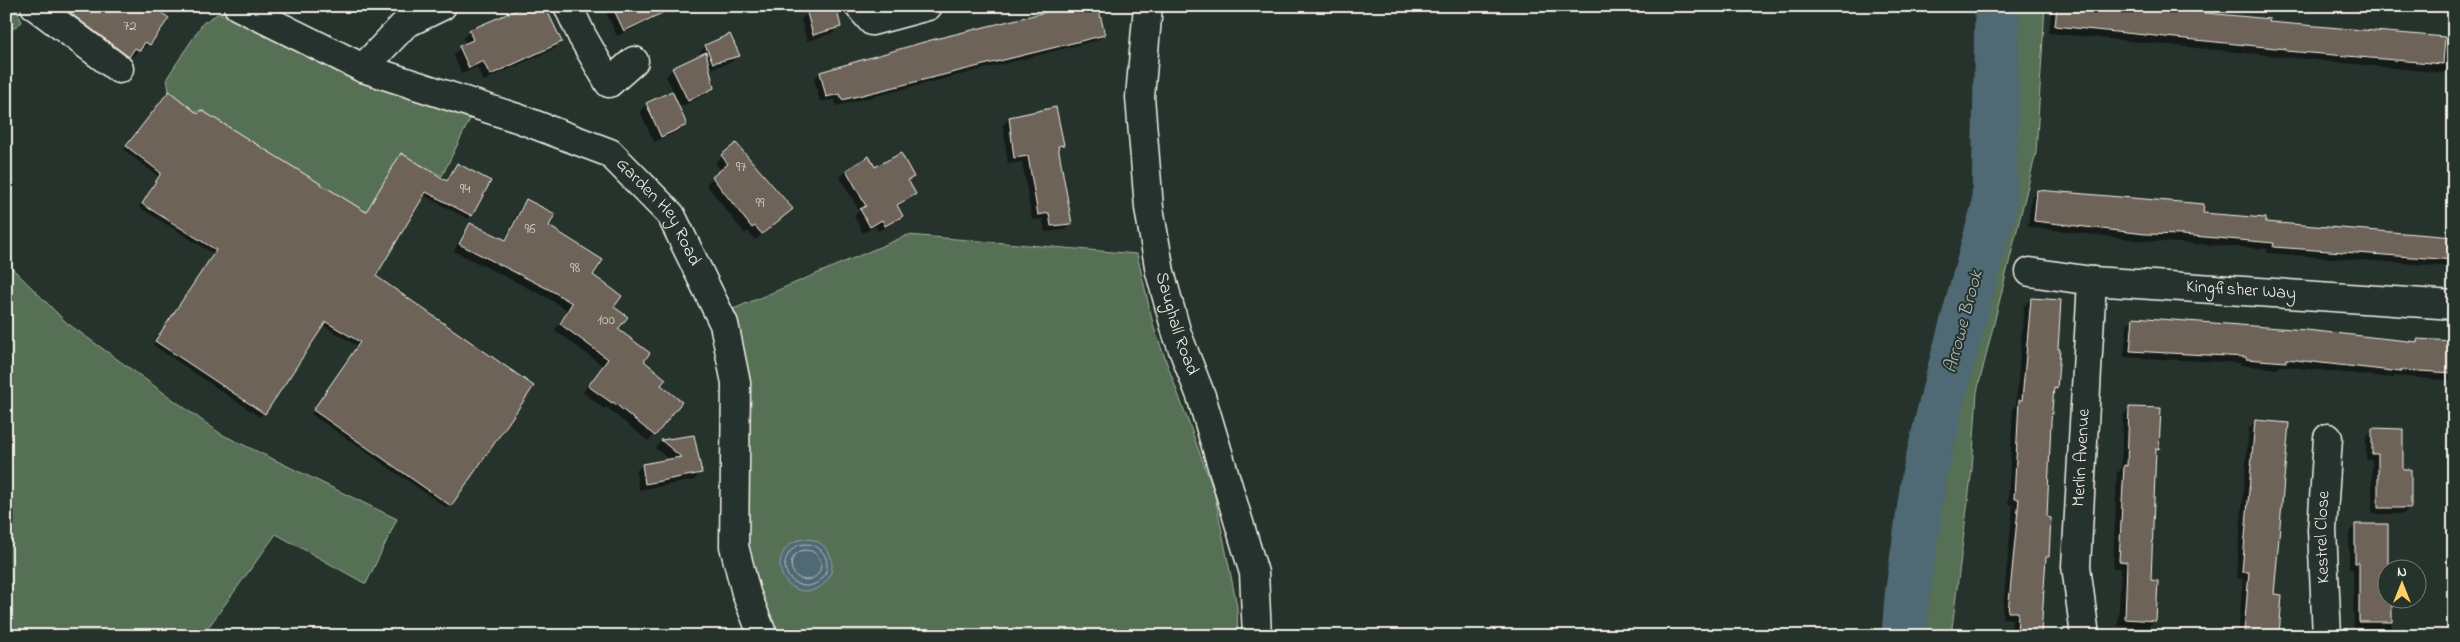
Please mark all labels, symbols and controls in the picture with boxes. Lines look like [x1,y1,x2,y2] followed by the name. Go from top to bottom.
[123,15,137,37] house number: 72
[609,152,707,271] street label: Garden Hey Road
[736,156,746,178] house number: 97
[460,178,470,200] house number: 94
[755,192,765,214] house number: 99
[524,218,536,240] house number: 96
[570,257,580,279] house number: 98
[1937,267,1991,376] water label: Arrowe Brook
[1148,269,1205,379] street label: Saughall Road
[2185,274,2297,307] street label: Kingfisher Way
[597,309,615,331] house number: 100
[2066,407,2098,507] street label: Merlin Avenue
[2309,489,2338,584] street label: Kestrel Close
[2378,560,2428,610] north arrow
[2397,562,2407,583] text: N

